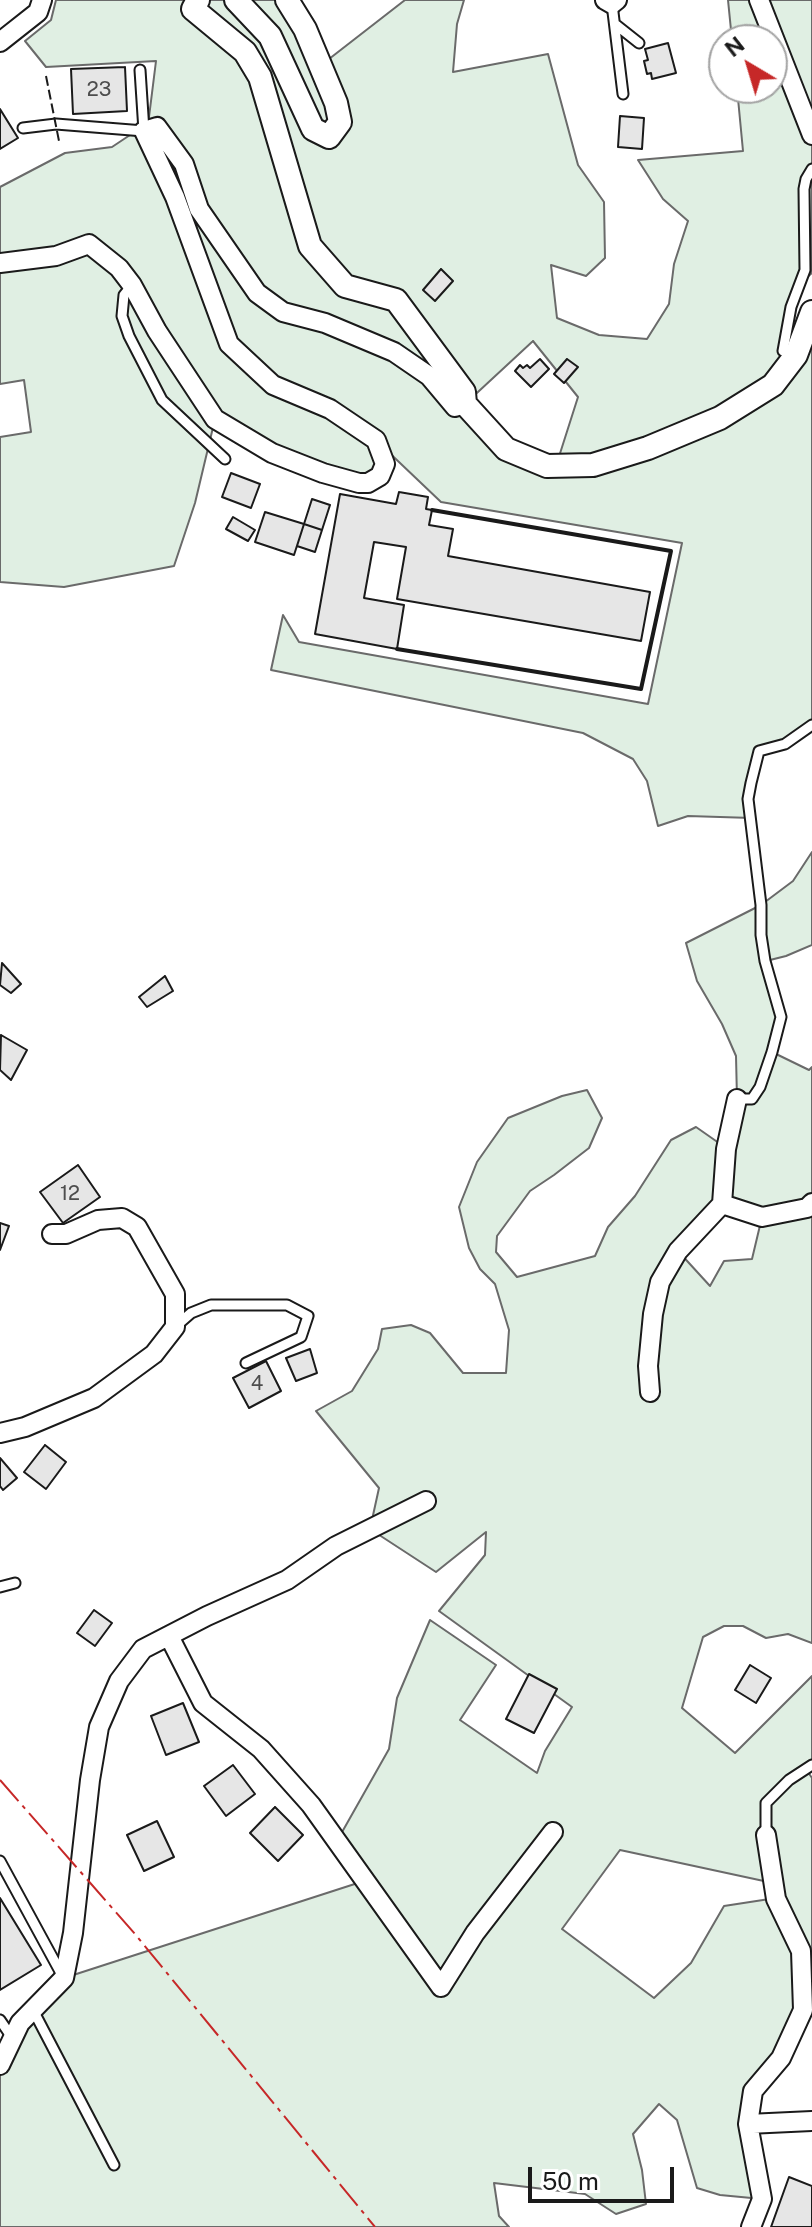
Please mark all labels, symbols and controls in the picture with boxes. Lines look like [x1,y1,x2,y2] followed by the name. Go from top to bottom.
[708,24,788,104] north arrow
[720,31,749,62] text: N
[87,78,111,102] house number: 23
[60,1182,80,1206] house number: 12
[251,1372,263,1396] house number: 4
[532,2151,678,2201] scale bar
[542,2167,599,2195] text: 50 m

